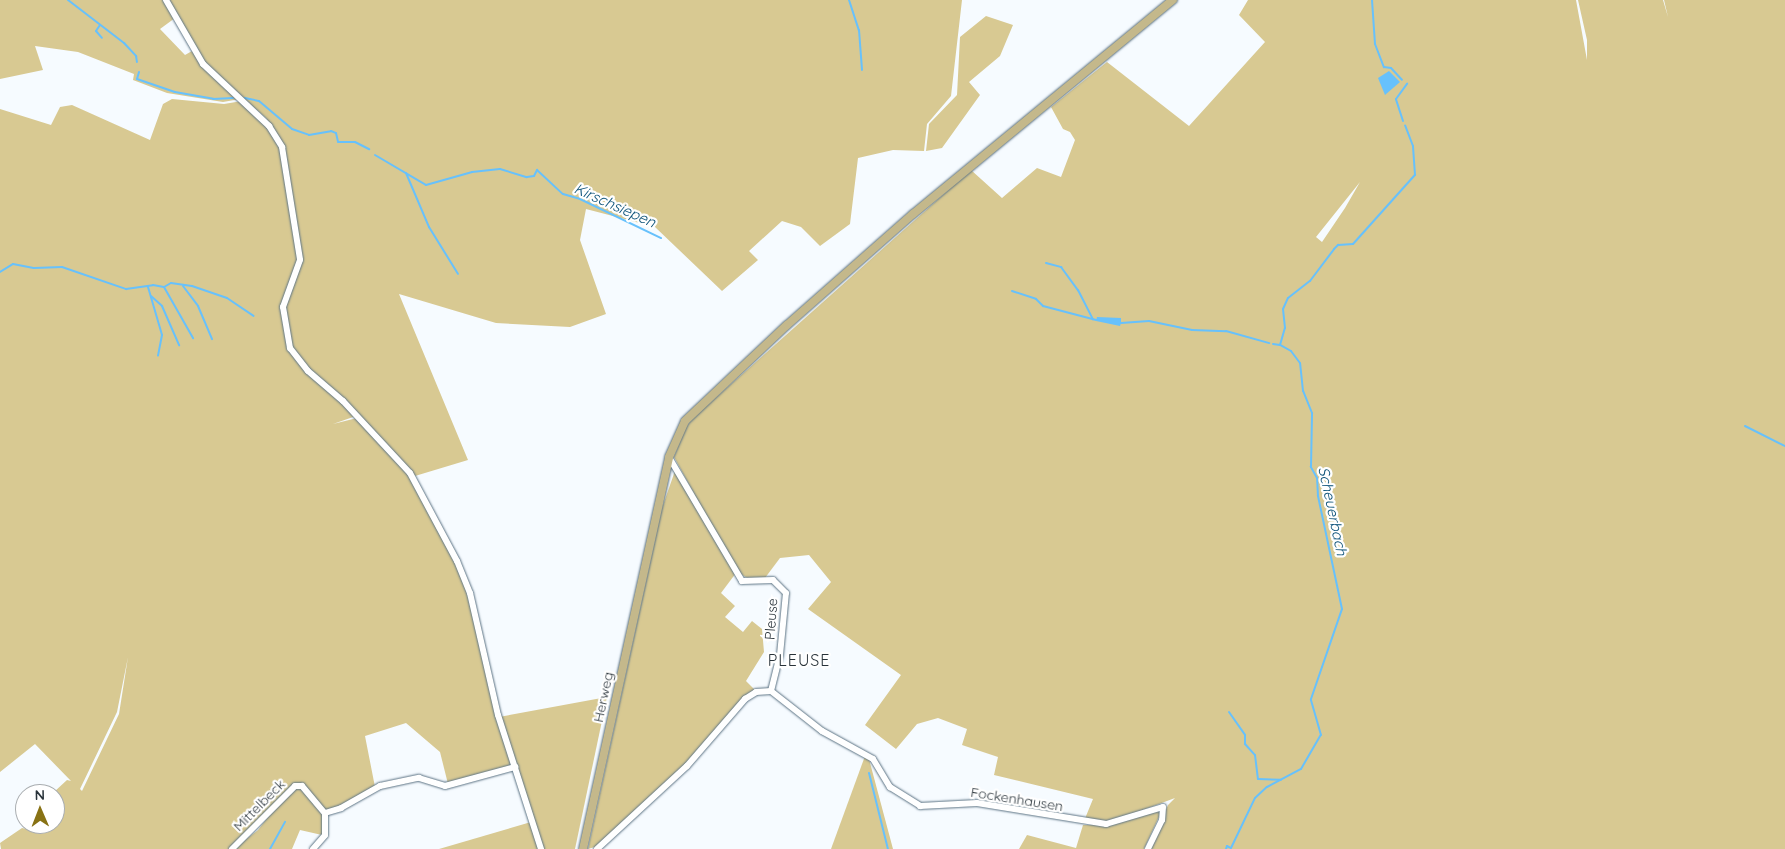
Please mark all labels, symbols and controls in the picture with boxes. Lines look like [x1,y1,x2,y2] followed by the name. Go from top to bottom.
[571,179,659,231] water label: Kirschsiepen
[1315,465,1351,557] water label: Scheuerbach
[761,598,781,640] street label: Pleuse
[767,650,831,670] district label: PLEUSE
[589,670,617,724] street label: Herweg
[230,776,288,834] street label: Mittelbeck
[970,783,1064,815] street label: Fockenhausen
[15,784,65,834] north arrow
[34,786,45,804] text: N

